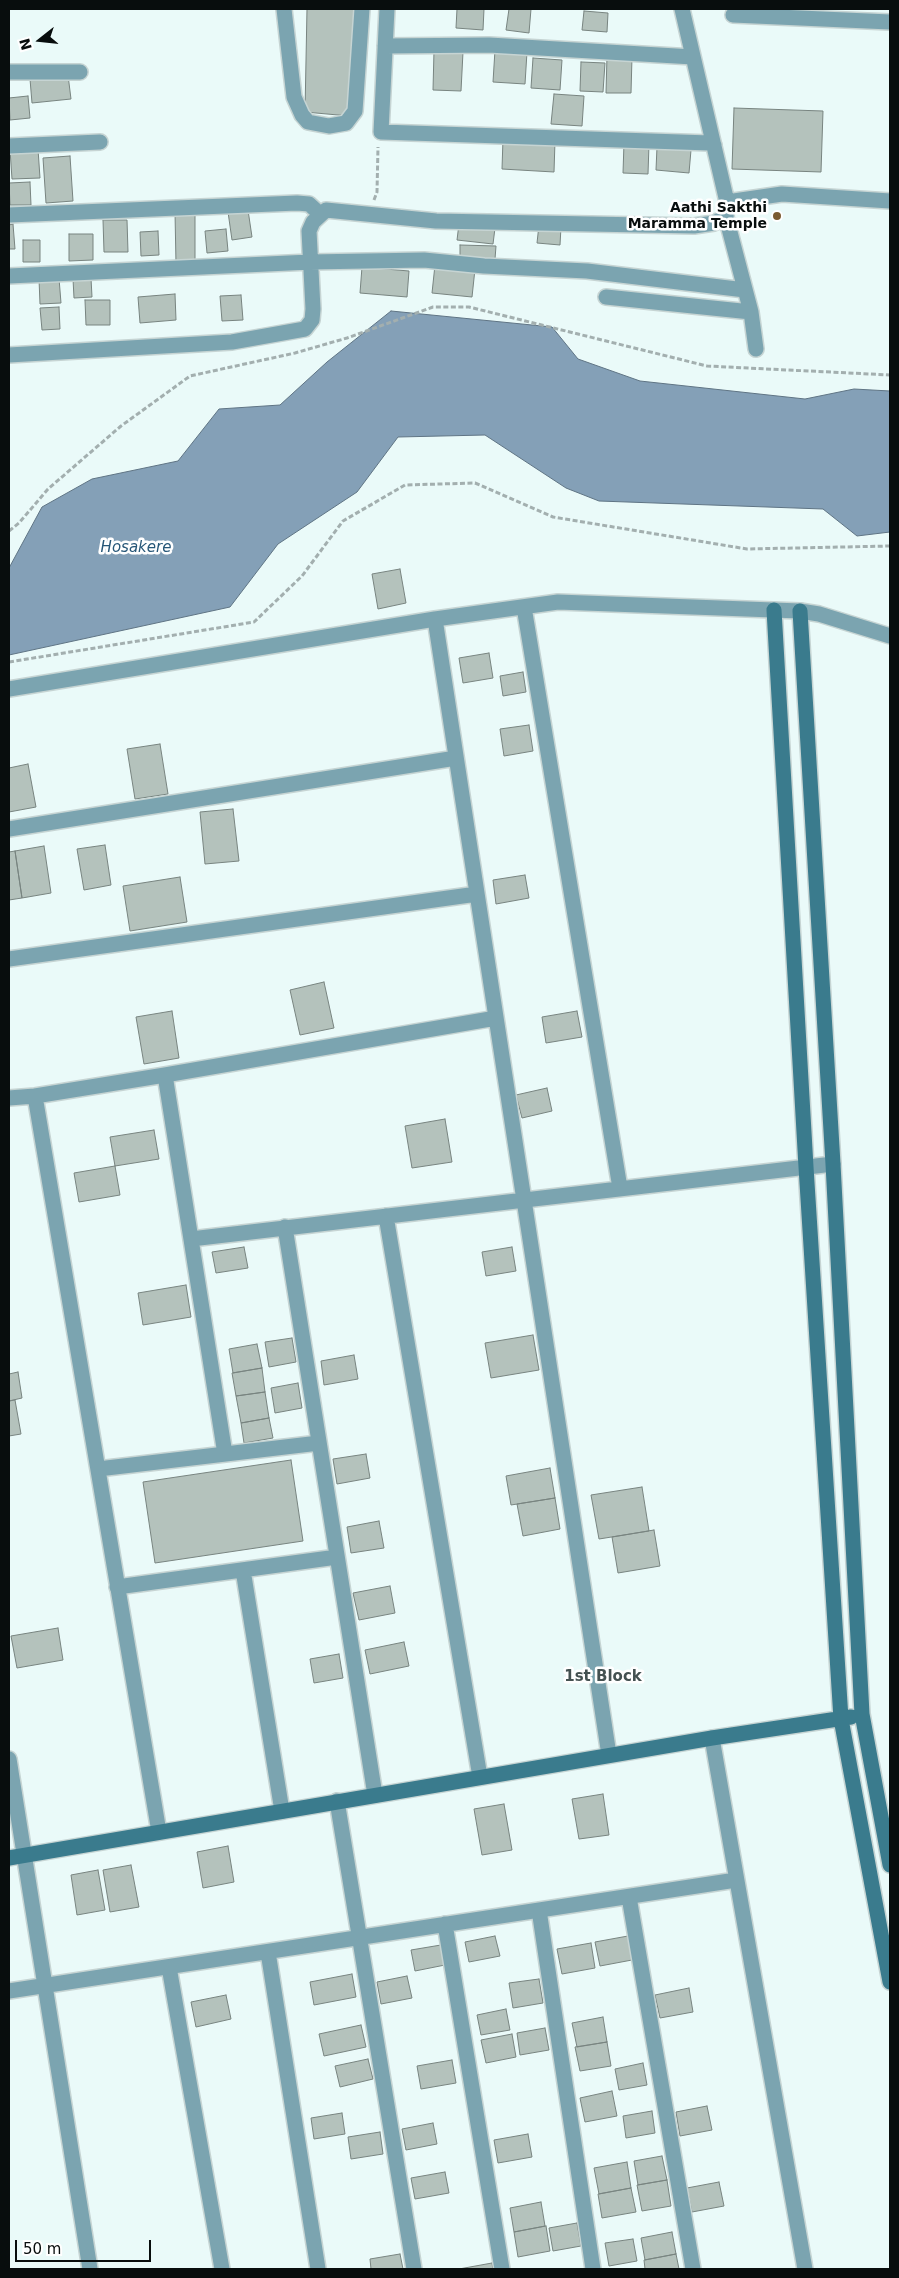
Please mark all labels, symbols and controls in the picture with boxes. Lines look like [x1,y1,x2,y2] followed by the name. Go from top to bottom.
[15,15,65,65] north arrow
[16,36,35,52] text: N
[628,200,767,232] place label: Aathi Sakthi Maramma Temple
[771,210,783,222] marker: Aathi Sakthi Maramma Temple
[101,539,171,557] water label: Hosakere
[564,1668,642,1686] district label: 1st Block
[18,2230,154,2262] scale bar
[23,2240,61,2258] text: 50 m

